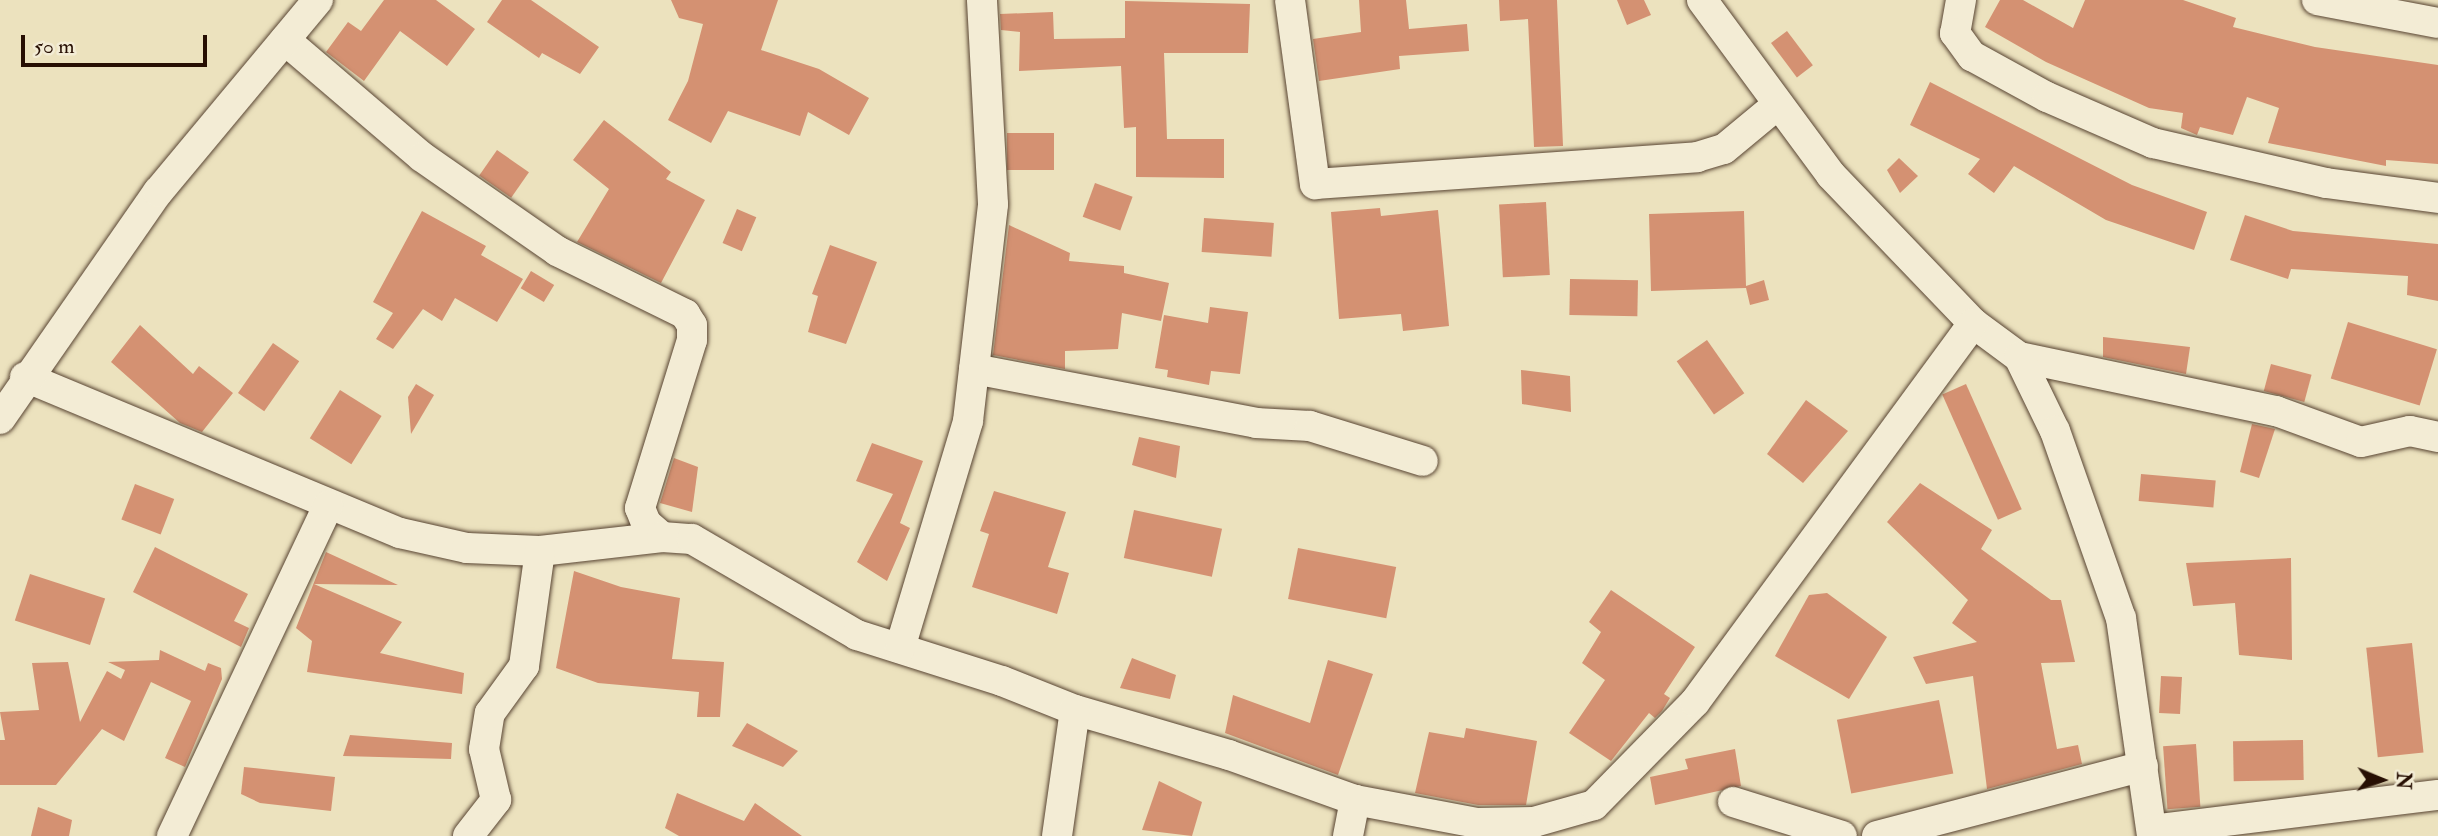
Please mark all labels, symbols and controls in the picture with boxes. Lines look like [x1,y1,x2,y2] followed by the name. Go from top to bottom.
[24,21,210,65] scale bar
[34,33,75,60] text: 50 m
[2347,745,2417,815] north arrow
[2391,772,2415,790] text: N

